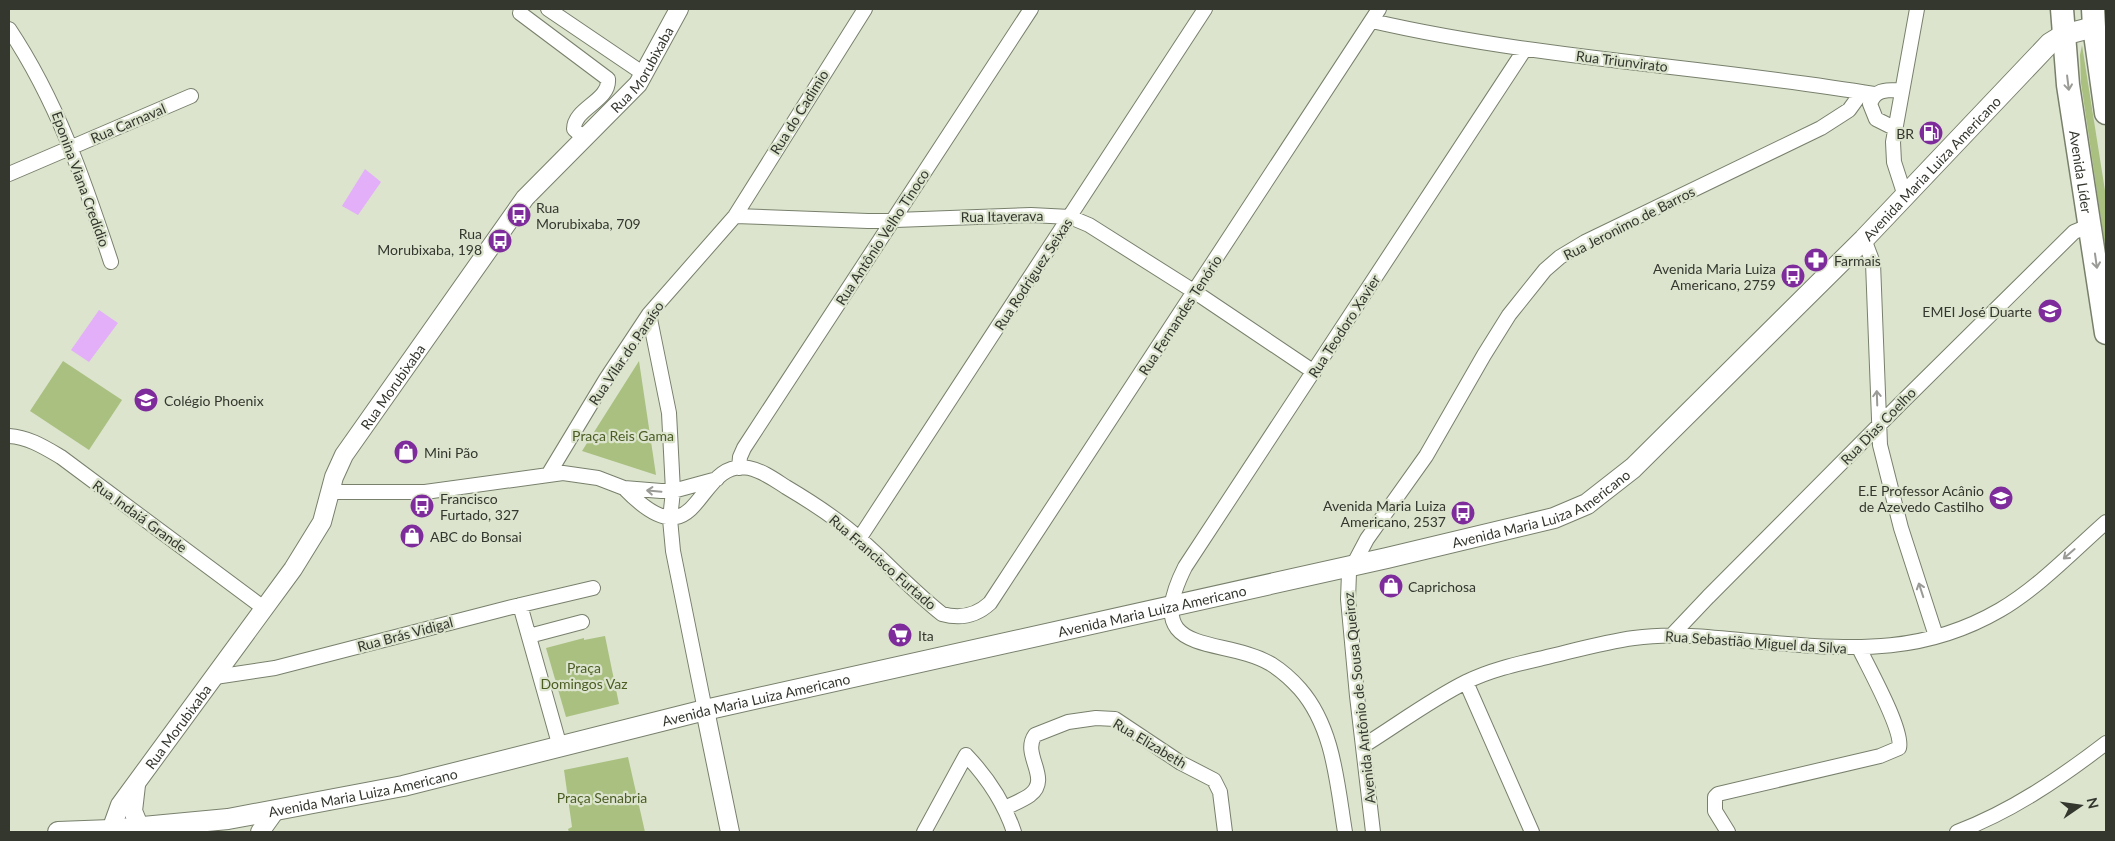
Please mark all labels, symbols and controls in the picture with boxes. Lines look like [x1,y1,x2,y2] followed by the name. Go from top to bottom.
[606,24,676,116] street label: Rua Morubixaba
[1575,47,1669,75] street label: Rua Triunvirato
[766,67,832,157] street label: Rua do Cadimio
[2063,75,2073,91] one-way arrow
[1859,92,2004,244] street label: Avenida Maria Luiza Americano
[88,100,168,146] street label: Rua Carnaval
[49,109,113,249] street label: Eponina Viana Credídio
[1918,120,1944,146] fuel station icon: BR
[1896,125,1914,142] place label: BR
[2067,129,2096,214] street label: Avenida Líder
[832,166,932,308] street label: Rua Antônio Velho Tinoco
[1561,182,1697,264] street label: Rua Jeronimo de Barros
[536,199,641,232] place label: Rua Morubixaba, 709
[506,202,532,228] bus stop icon: Rua Morubixaba, 709
[961,207,1043,225] street label: Rua Itaverava
[990,215,1076,333] street label: Rua Rodriguez Seixas
[377,225,482,258] place label: Rua Morubixaba, 198
[487,228,513,254] bus stop icon: Rua Morubixaba, 198
[1803,247,1829,273] pharmacy icon: Farmais
[1135,252,1225,378] street label: Rua Fernandes Tenório
[1834,252,1881,269] place label: Farmais
[2091,253,2101,269] one-way arrow
[1653,260,1776,293] place label: Avenida Maria Luiza Americano, 2759
[1780,263,1806,289] bus stop icon: Avenida Maria Luiza Americano, 2759
[1304,271,1384,381] street label: Rua Teodoro Xavier
[585,298,667,408] street label: Rua Vilar do Paraíso
[2037,298,2063,324] school or university icon: EMEI José Duarte
[1922,303,2032,320] place label: EMEI José Duarte
[356,340,428,432] street label: Rua Morubixaba
[1837,384,1919,468] street label: Rua Dias Coelho
[133,387,159,413] school or university icon: Colégio Phoenix
[1872,391,1882,407] one-way arrow
[164,392,264,409] place label: Colégio Phoenix
[572,427,674,444] park label: Praça Reis Gama
[393,439,419,465] shop icon: Mini Pão
[424,444,478,461] place label: Mini Pão
[1450,465,1633,551] street label: Avenida Maria Luiza Americano
[90,476,190,556] street label: Rua Indaiá Grande
[1858,482,1984,515] place label: E.E Professor Acânio de Azevedo Castilho
[1988,485,2014,511] school or university icon: E.E Professor Acânio de Azevedo Castilho
[646,486,662,495] one-way arrow
[440,490,519,523] place label: Francisco Furtado, 327
[409,493,435,519] bus stop icon: Francisco Furtado, 327
[1323,497,1446,530] place label: Avenida Maria Luiza Americano, 2537
[1450,500,1476,526] bus stop icon: Avenida Maria Luiza Americano, 2537
[826,511,940,613] street label: Rua Francisco Furtado
[399,523,425,549] shop icon: ABC do Bonsai
[430,528,522,545] place label: ABC do Bonsai
[2063,548,2076,560] one-way arrow
[1378,573,1404,599] shop icon: Caprichosa
[1408,578,1476,595] place label: Caprichosa
[1056,581,1248,640] street label: Avenida Maria Luiza Americano
[1916,582,1926,598] one-way arrow
[1339,591,1379,805] street label: Avenida Antônio de Sousa Queiroz
[355,613,455,655] street label: Rua Brás Vidigal
[887,622,913,648] supermarket icon: Ita
[918,627,934,644] place label: Ita
[1665,627,1847,657] street label: Rua Sebastião Miguel da Silva
[540,659,628,692] park label: Praça Domingos Vaz
[660,669,852,729] street label: Avenida Maria Luiza Americano
[141,681,214,772] street label: Rua Morubixaba
[1110,714,1190,772] street label: Rua Elizabeth
[267,764,459,820] street label: Avenida Maria Luiza Americano
[2055,781,2105,831] north arrow
[557,789,647,806] park label: Praça Senabria
[2084,796,2103,810] text: N

